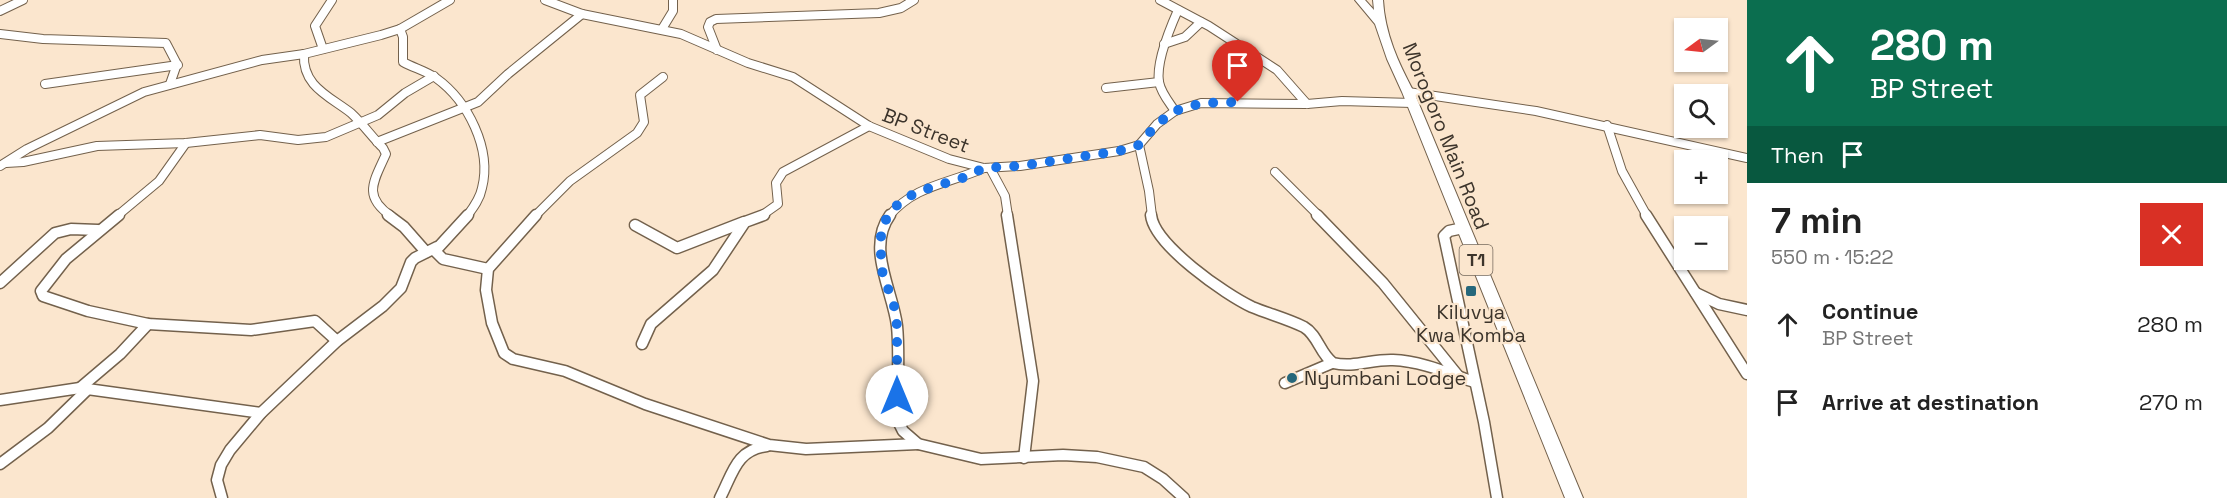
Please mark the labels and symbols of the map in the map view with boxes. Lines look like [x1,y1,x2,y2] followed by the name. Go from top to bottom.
[1674,18,1728,72] north arrow
[1397,39,1495,233] street label: Morogoro Main Road
[1212,40,1263,102] pin
[879,101,973,159] street label: BP Street
[1460,245,1492,275] road number: T1
[1464,284,1478,298] marker: Kiluvya Kwa Komba
[1416,299,1526,348] place label: Kiluvya Kwa Komba
[865,364,929,428] position arrow
[1304,365,1466,391] place label: Nyumbani Lodge
[1285,371,1299,385] marker: Nyumbani Lodge

